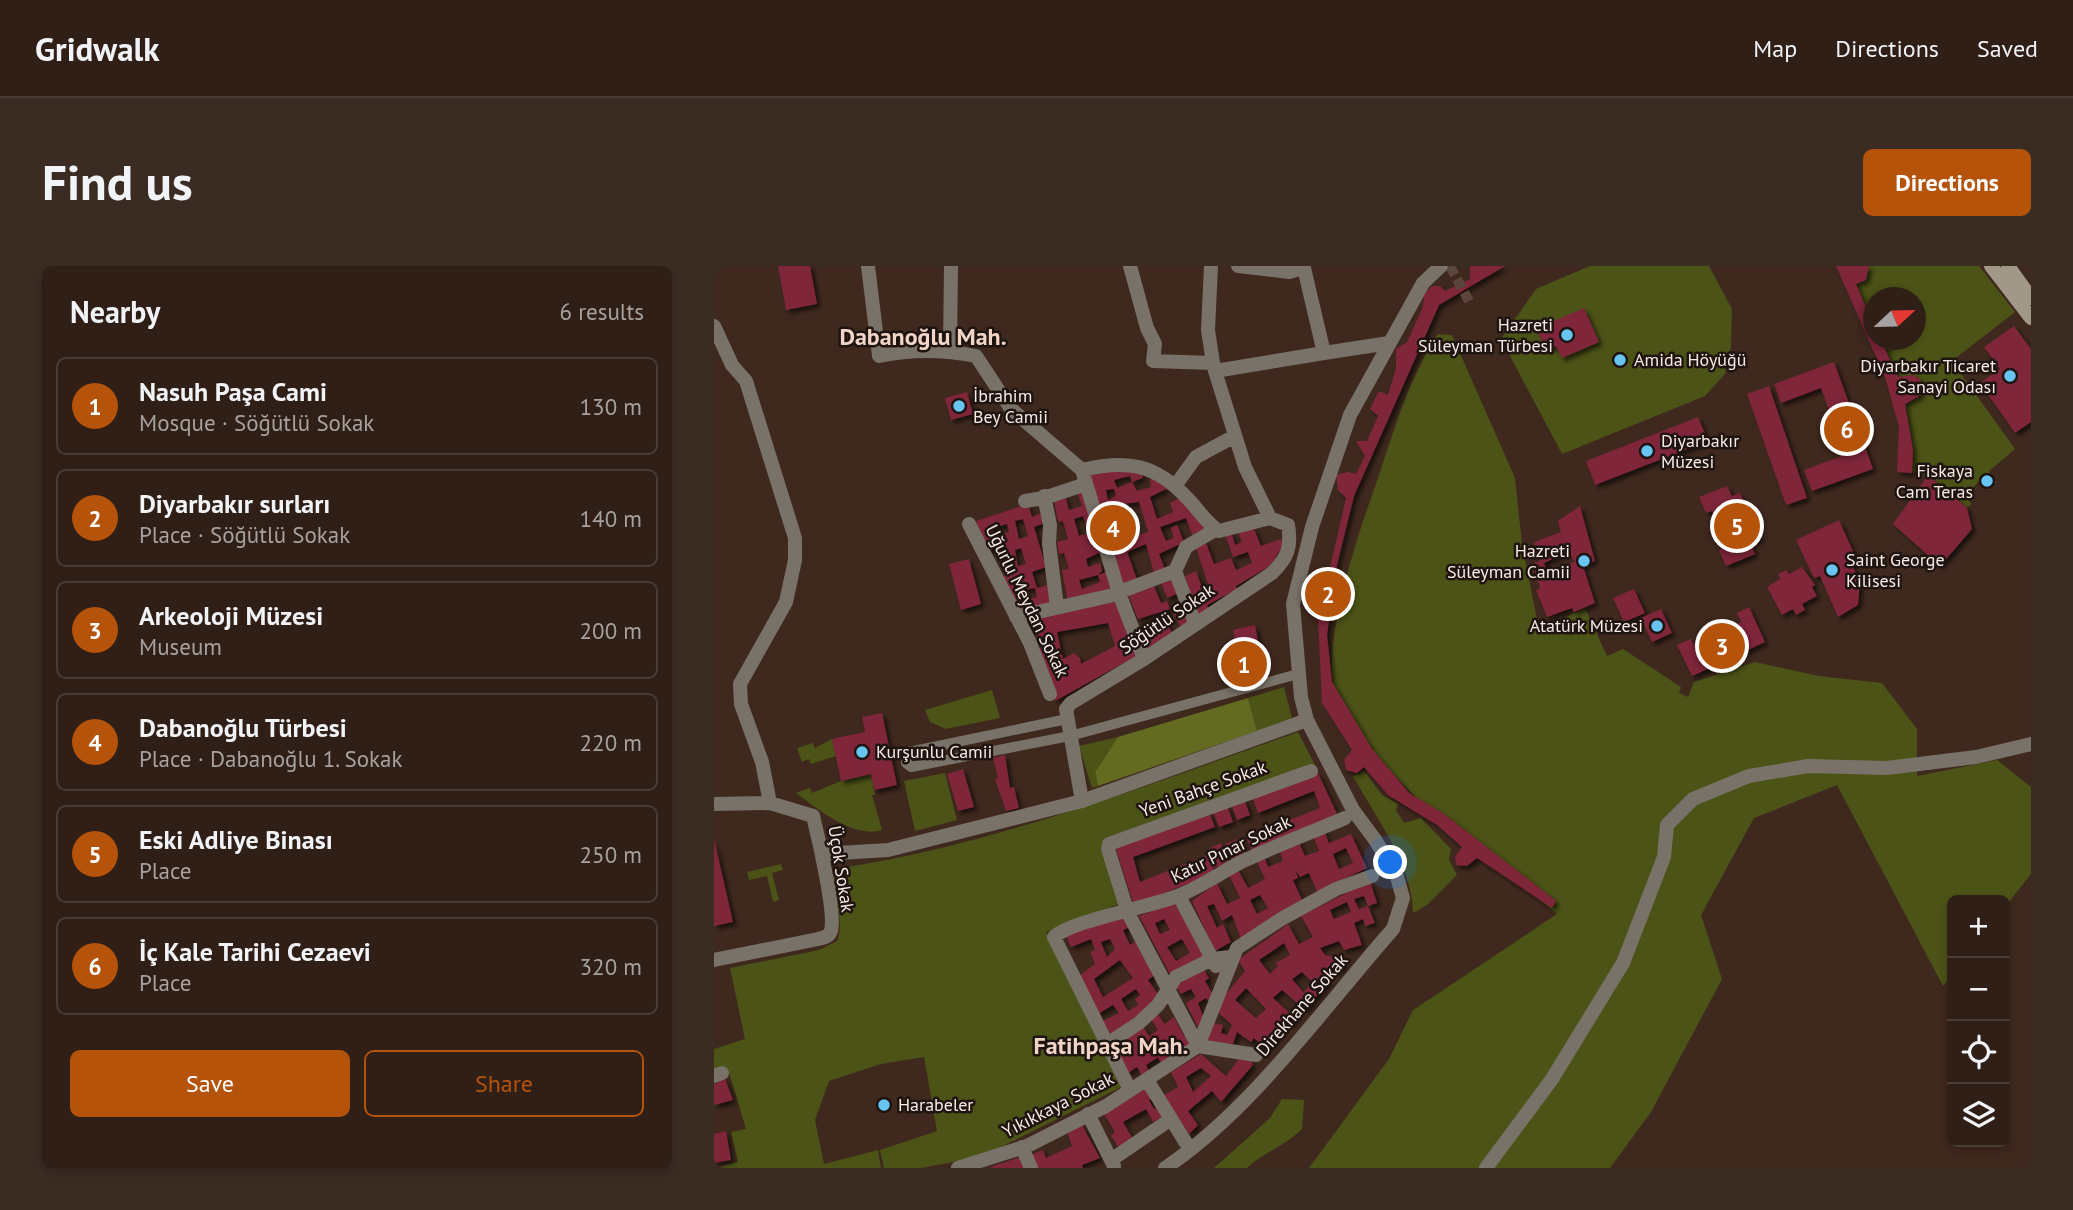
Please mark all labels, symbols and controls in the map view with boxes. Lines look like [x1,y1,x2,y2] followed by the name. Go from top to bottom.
[35,27,159,70] text: Gridwalk
[1753,33,1797,64] text: Map
[1835,33,1939,64] text: Directions
[1977,33,2038,64] text: Saved
[1863,149,2031,216] button: Directions
[42,150,193,214] text: Find us
[1863,287,1926,350] north arrow
[70,292,160,331] text: Nearby
[560,297,644,326] text: 6 results
[1418,313,1553,357] place label: Hazreti Süleyman Türbesi
[839,321,1007,352] district label: Dabanoğlu Mah.
[1559,327,1575,343] marker: Hazreti Süleyman Türbesi
[1634,348,1746,371] place label: Amida Höyüğü
[1612,352,1628,368] marker: Amida Höyüğü
[1860,354,1996,398] place label: Diyarbakır Ticaret Sanayi Odası
[2002,368,2018,384] marker: Diyarbakır Ticaret Sanayi Odası
[139,375,327,408] text: Nasuh Paşa Cami
[973,384,1048,428] place label: İbrahim Bey Camii
[88,392,102,421] text: 1
[580,392,642,421] text: 130 m
[951,398,967,414] marker: İbrahim Bey Camii
[1824,403,1870,455] pin: 6
[139,408,374,437] text: Mosque · Söğütlü Sokak
[1661,429,1739,473] place label: Diyarbakır Müzesi
[1639,443,1655,459] marker: Diyarbakır Müzesi
[1896,459,1973,503] place label: Fiskaya Cam Teras
[1979,473,1995,489] marker: Fiskaya Cam Teras
[139,487,330,520] text: Diyarbakır surları
[1714,500,1760,552] pin: 5
[1090,502,1136,554] pin: 4
[88,504,102,533] text: 2
[580,504,642,533] text: 140 m
[139,520,350,549] text: Place · Söğütlü Sokak
[981,521,1075,681] street label: Uğurlu Meydan Sokak
[1447,539,1570,583] place label: Hazreti Süleyman Camii
[1846,548,1945,592] place label: Saint George Kilisesi
[1576,553,1592,569] marker: Hazreti Süleyman Camii
[1824,562,1840,578] marker: Saint George Kilisesi
[1305,568,1351,620] pin: 2
[1115,578,1219,659] street label: Söğütlü Sokak
[139,599,323,632] text: Arkeoloji Müzesi
[1530,614,1643,637] place label: Atatürk Müzesi
[88,616,102,645] text: 3
[580,616,642,645] text: 200 m
[1649,618,1665,634] marker: Atatürk Müzesi
[1699,620,1745,672] pin: 3
[139,632,222,661] text: Museum
[1221,638,1267,690] pin: 1
[139,711,347,744] text: Dabanoğlu Türbesi
[88,728,102,757] text: 4
[580,728,642,757] text: 220 m
[876,740,992,763] place label: Kurşunlu Camii
[139,744,403,773] text: Place · Dabanoğlu 1. Sokak
[854,744,870,760] marker: Kurşunlu Camii
[1136,755,1270,822] street label: Yeni Bahçe Sokak
[1167,809,1295,888] street label: Katır Pınar Sokak
[139,823,333,856] text: Eski Adliye Binası
[823,824,860,914] street label: Üçok Sokak
[88,840,102,869] text: 5
[580,840,642,869] text: 250 m
[1373,845,1407,879] your location
[139,856,192,885] text: Place
[1947,895,2010,1147] map controls
[1947,895,2010,958] button: +
[139,935,371,968] text: İç Kale Tarihi Cezaevi
[1251,948,1353,1061] street label: Direkhane Sokak
[88,952,102,981] text: 6
[580,952,642,981] text: 320 m
[1947,958,2010,1021] button: −
[139,968,192,997] text: Place
[1947,1021,2010,1084] button: locate
[1033,1030,1189,1061] district label: Fatihpaşa Mah.
[70,1050,350,1117] button: Save
[364,1050,644,1117] button: Share
[998,1066,1118,1142] street label: Yıkıkkaya Sokak
[1947,1084,2010,1147] button: layers
[898,1093,973,1116] place label: Harabeler
[876,1097,892,1113] marker: Harabeler

